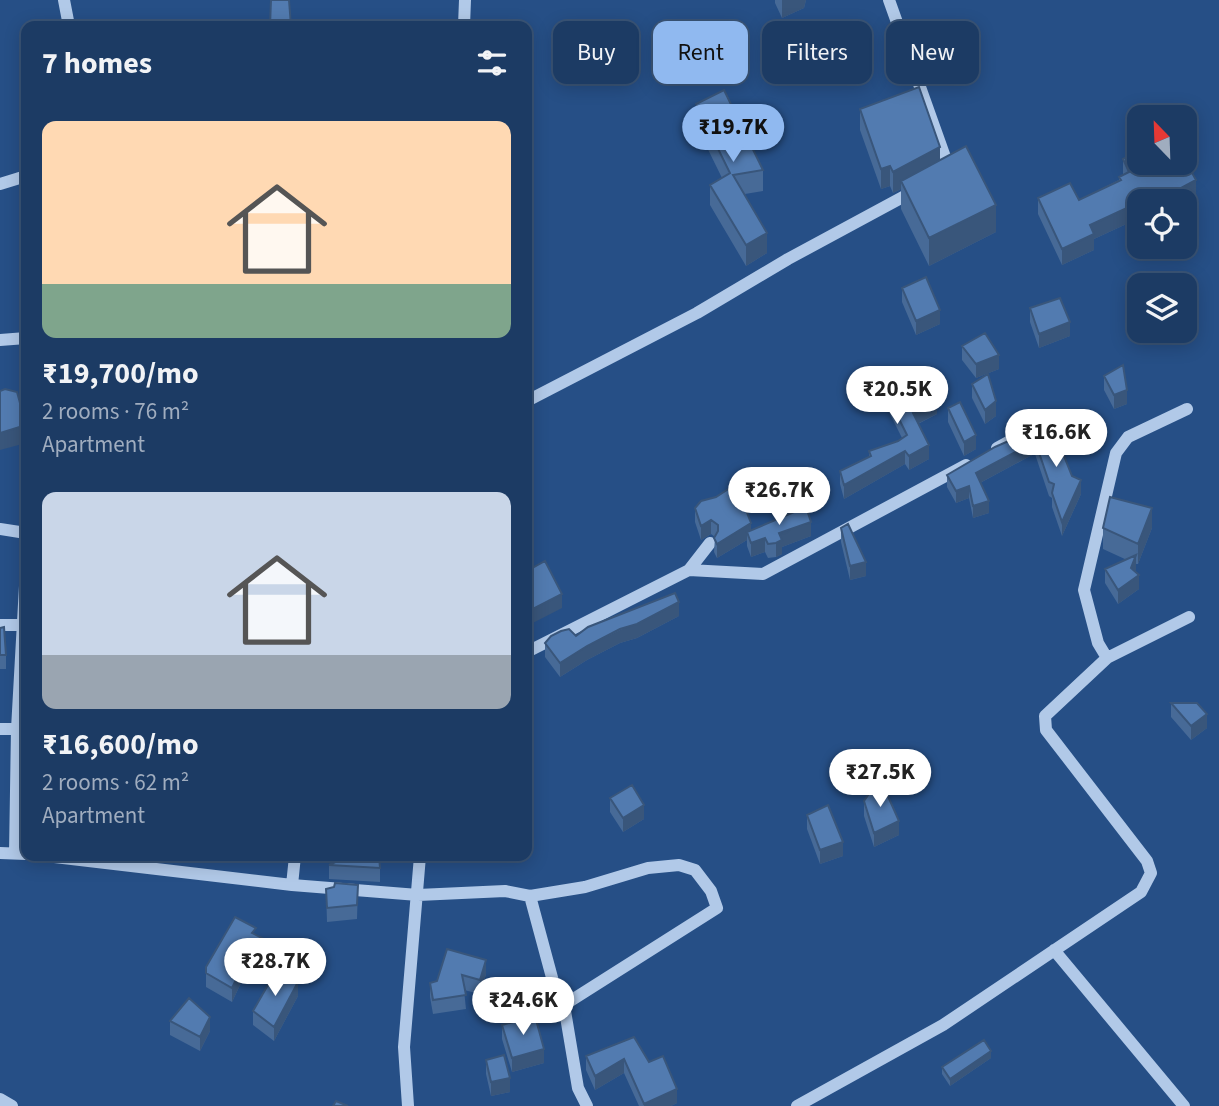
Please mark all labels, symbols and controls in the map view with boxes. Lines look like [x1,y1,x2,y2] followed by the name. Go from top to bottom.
[553,21,639,84] chip: Buy
[653,21,748,84] chip: Rent
[762,21,872,84] chip: Filters
[886,21,979,84] chip: New
[42,42,152,85] text: 7 homes
[473,44,511,82] icon: filters
[676,104,790,164] pin: ₹19.7K
[1127,105,1197,175] north arrow
[1127,105,1197,343] map controls
[698,110,768,143] text: ₹19.7K
[214,166,340,292] icon: home
[1127,189,1197,259] button: locate
[1127,273,1197,343] button: layers
[42,352,199,395] text: ₹19,700/mo
[840,366,954,426] pin: ₹20.5K
[862,372,932,405] text: ₹20.5K
[42,395,189,428] text: 2 rooms · 76 m²
[999,410,1113,469] pin: ₹16.6K
[1021,415,1091,448] text: ₹16.6K
[42,428,145,461] text: Apartment
[722,468,836,527] pin: ₹26.7K
[744,473,814,506] text: ₹26.7K
[214,537,340,663] icon: home
[42,723,199,766] text: ₹16,600/mo
[823,750,937,809] pin: ₹27.5K
[845,755,915,788] text: ₹27.5K
[42,766,189,799] text: 2 rooms · 62 m²
[42,799,145,832] text: Apartment
[218,939,332,998] pin: ₹28.7K
[240,944,310,977] text: ₹28.7K
[466,978,580,1037] pin: ₹24.6K
[488,983,558,1016] text: ₹24.6K

